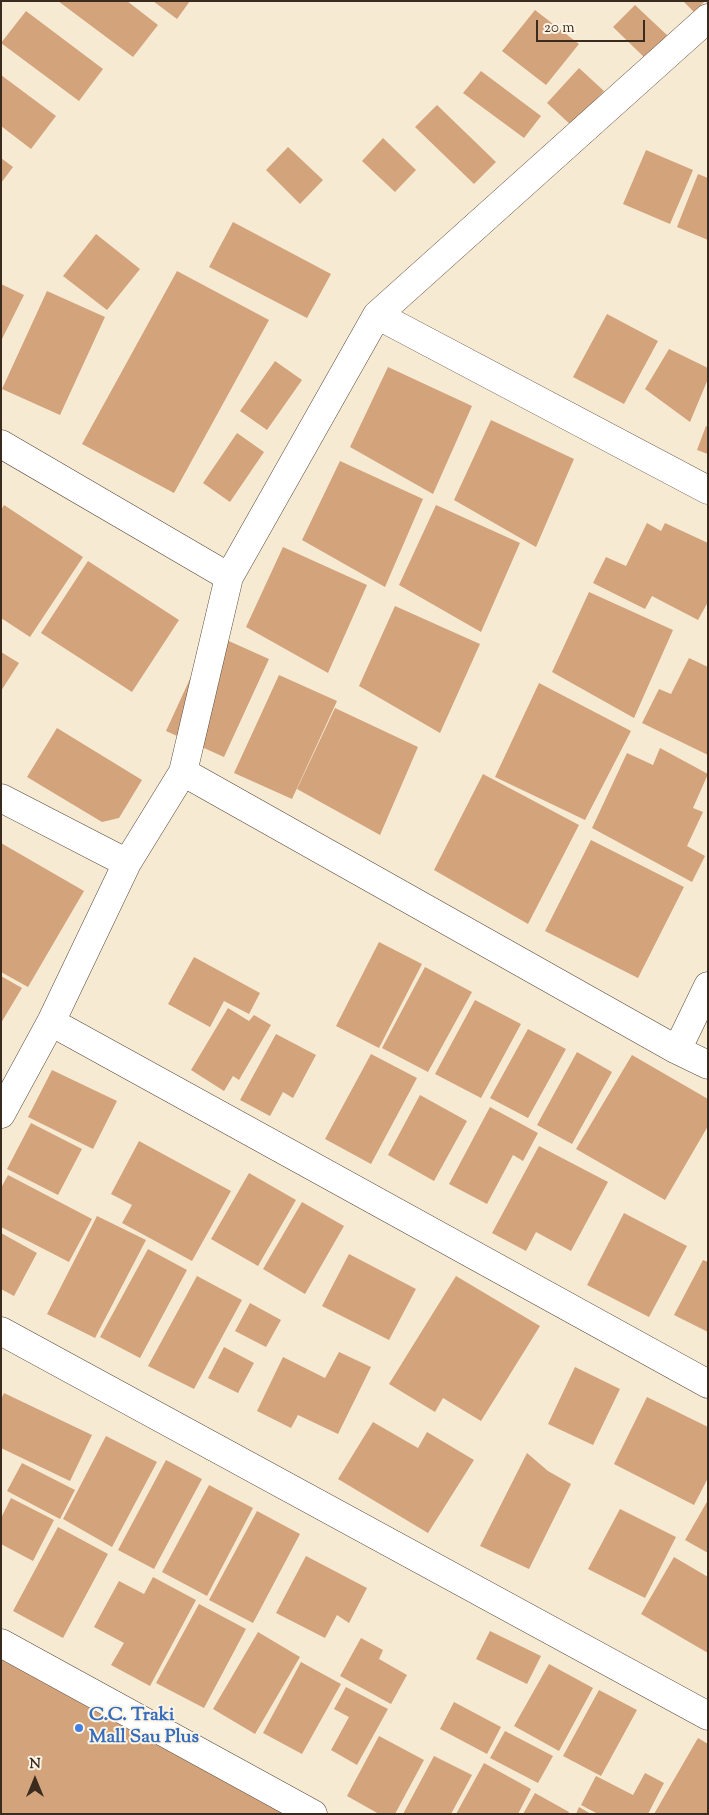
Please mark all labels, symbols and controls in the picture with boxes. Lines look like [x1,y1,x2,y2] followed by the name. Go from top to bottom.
[539,10,648,42] scale bar
[544,18,575,39] text: 20 m
[89,1706,199,1750] place label: C.C. Traki Mall Sau Plus
[73,1722,85,1734] marker: C.C. Traki Mall Sau Plus
[10,1755,60,1805] north arrow
[29,1755,41,1775] text: N

